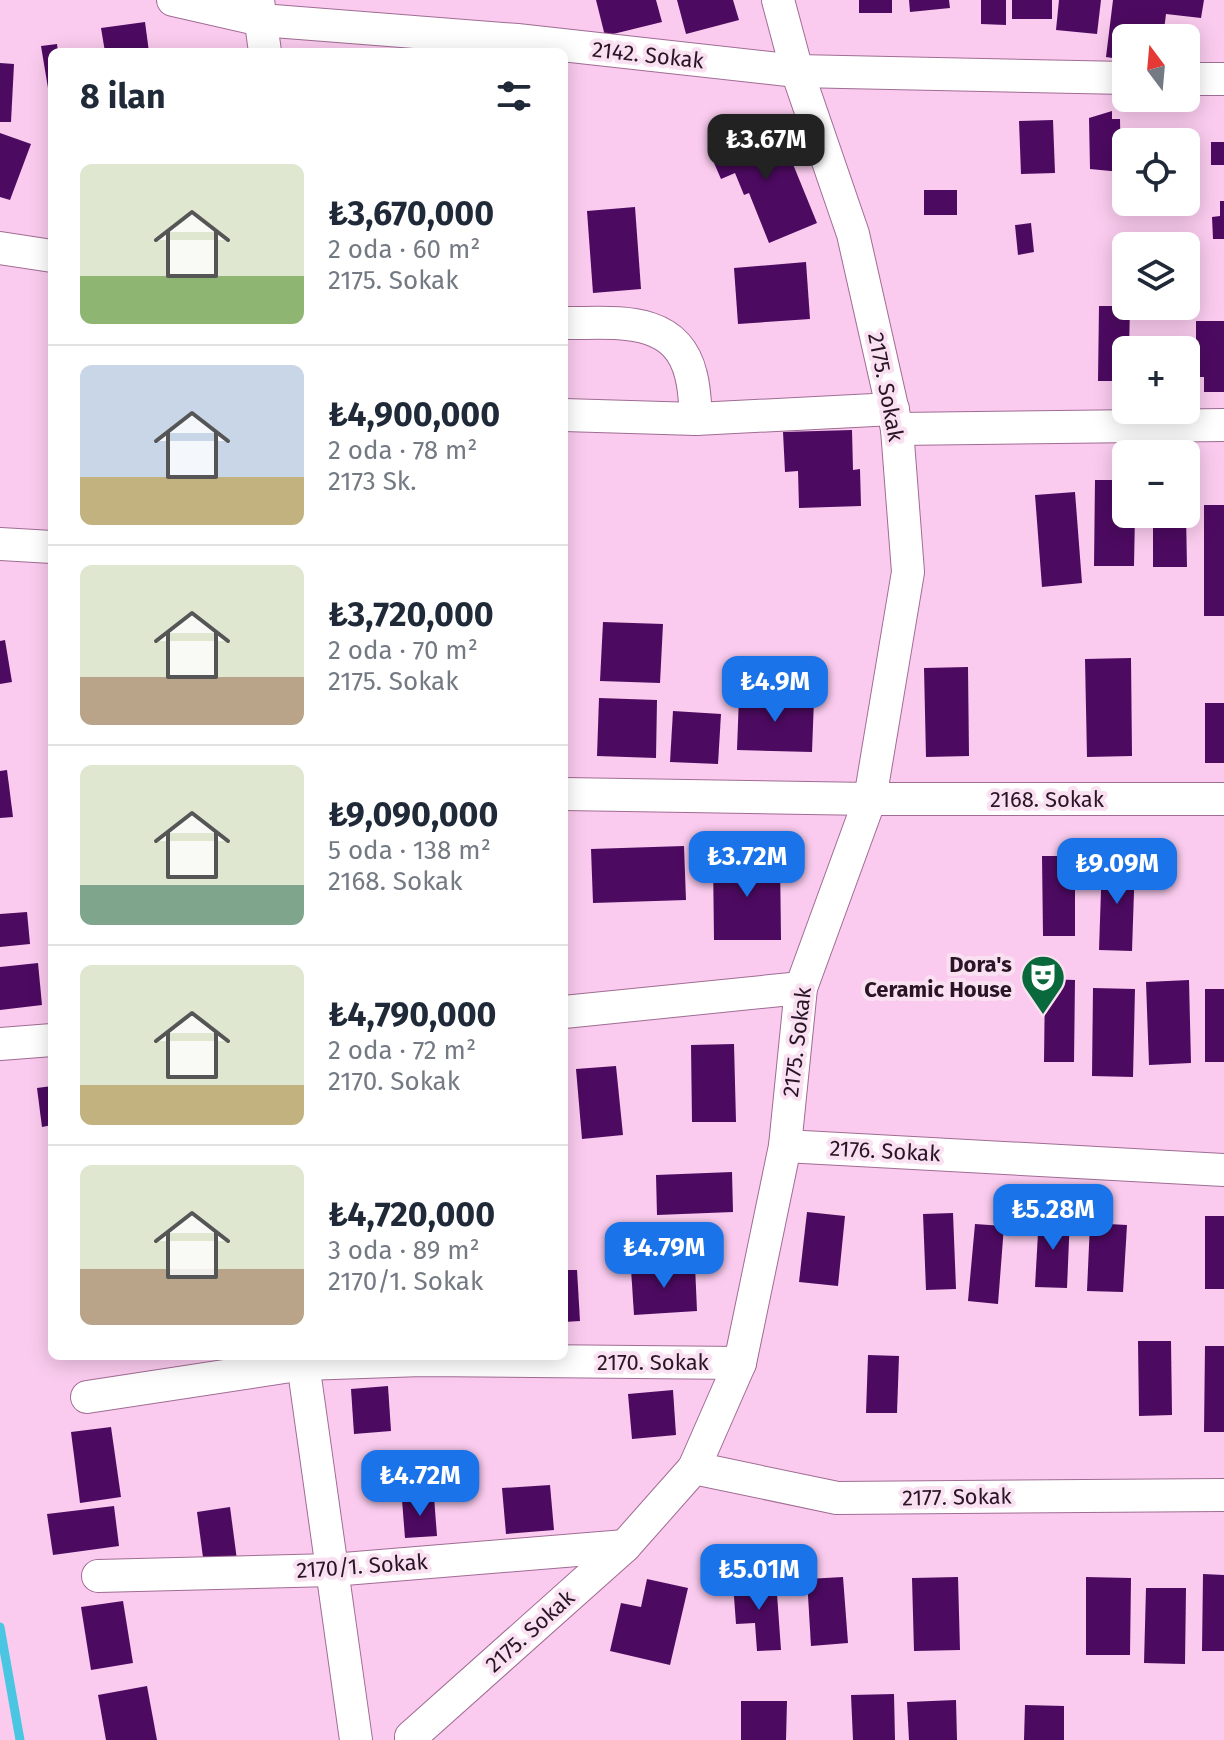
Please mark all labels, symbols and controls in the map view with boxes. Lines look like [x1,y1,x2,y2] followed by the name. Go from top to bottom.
[1112,24,1200,112] north arrow
[1112,24,1200,528] map controls
[591,36,706,74] street label: 2142. Sokak
[492,74,536,118] icon: filters
[80,76,166,117] text: 8 ilan
[701,114,831,182] pin: ₺3.67M
[726,124,807,155] text: ₺3.67M
[1112,128,1200,216] button: locate
[328,193,494,234] text: ₺3,670,000
[144,196,240,292] icon: home
[1112,232,1200,320] button: layers
[328,234,480,265] text: 2 oda · 60 m²
[328,265,459,296] text: 2175. Sokak
[862,330,910,444] street label: 2175. Sokak
[1112,336,1200,424] button: +
[328,394,500,435] text: ₺4,900,000
[144,397,240,493] icon: home
[328,435,477,466] text: 2 oda · 78 m²
[1112,440,1200,528] button: −
[328,466,416,497] text: 2173 Sk.
[328,594,494,635] text: ₺3,720,000
[144,597,240,693] icon: home
[328,635,478,666] text: 2 oda · 70 m²
[719,656,831,724] pin: ₺4.9M
[328,666,459,697] text: 2175. Sokak
[740,666,810,697] text: ₺4.9M
[990,786,1105,813] street label: 2168. Sokak
[328,794,498,835] text: ₺9,090,000
[144,797,240,893] icon: home
[682,831,812,899] pin: ₺3.72M
[328,835,491,866] text: 5 oda · 138 m²
[1052,838,1182,906] pin: ₺9.09M
[707,841,787,872] text: ₺3.72M
[1075,848,1159,879] text: ₺9.09M
[328,866,463,897] text: 2168. Sokak
[864,951,1012,1003] place label: Dora's Ceramic House
[1019,953,1067,1016] theatre icon: Dora's Ceramic House
[777,985,817,1098] street label: 2175. Sokak
[328,994,496,1035] text: ₺4,790,000
[144,997,240,1093] icon: home
[328,1035,476,1066] text: 2 oda · 72 m²
[328,1066,460,1097] text: 2170. Sokak
[829,1135,942,1167] street label: 2176. Sokak
[988,1184,1118,1252] pin: ₺5.28M
[328,1194,495,1235] text: ₺4,720,000
[1011,1194,1095,1225] text: ₺5.28M
[144,1197,240,1293] icon: home
[599,1222,729,1290] pin: ₺4.79M
[623,1232,705,1263] text: ₺4.79M
[328,1235,480,1266] text: 3 oda · 89 m²
[328,1266,483,1297] text: 2170/1. Sokak
[597,1349,710,1376] street label: 2170. Sokak
[355,1450,485,1518] pin: ₺4.72M
[379,1460,461,1491] text: ₺4.72M
[902,1483,1013,1511] street label: 2177. Sokak
[694,1544,824,1612] pin: ₺5.01M
[296,1548,429,1584] street label: 2170/1. Sokak
[718,1554,800,1585] text: ₺5.01M
[480,1584,581,1678] street label: 2175. Sokak

